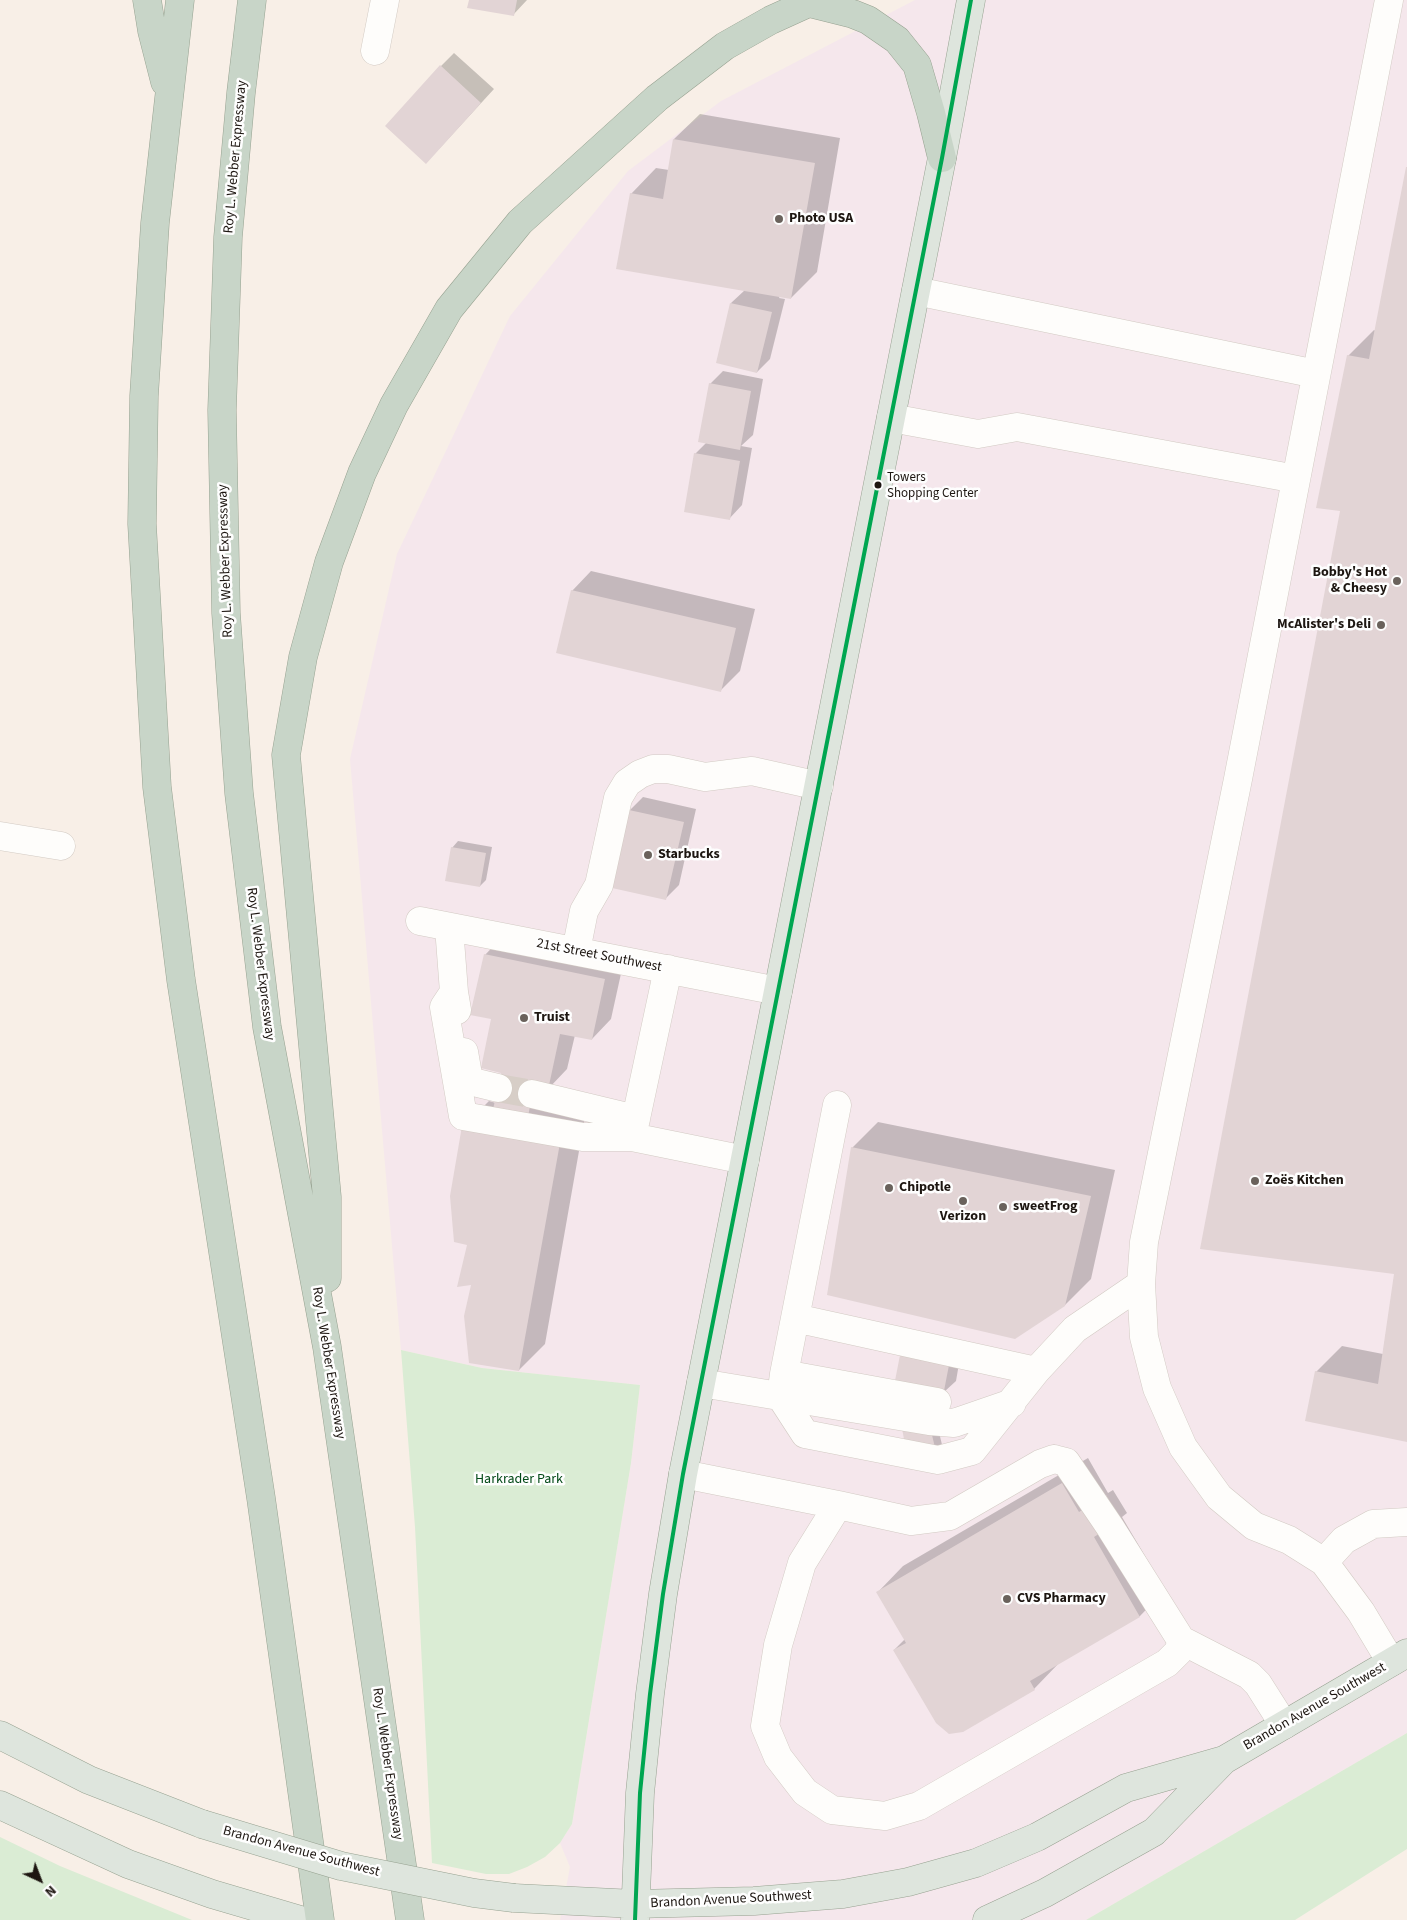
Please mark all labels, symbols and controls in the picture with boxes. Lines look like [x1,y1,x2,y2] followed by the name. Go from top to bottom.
[221,80,251,234] street label: Roy L. Webber Expressway
[789,211,853,227] place label: Photo USA
[773,213,785,225] marker: Photo USA
[887,470,978,501] place label: Towers Shopping Center
[873,480,883,490] marker: Towers Shopping Center
[215,484,237,638] street label: Roy L. Webber Expressway
[1312,565,1387,598] place label: Bobby's Hot & Cheesy
[1391,575,1403,587] marker: Bobby's Hot & Cheesy
[1277,617,1371,633] place label: McAlister's Deli
[1375,619,1387,631] marker: McAlister's Deli
[658,847,720,863] place label: Starbucks
[642,849,654,861] marker: Starbucks
[242,887,278,1041] street label: Roy L. Webber Expressway
[535,936,663,976] street label: 21st Street Southwest
[534,1010,570,1026] place label: Truist
[518,1012,530,1024] marker: Truist
[1265,1173,1344,1189] place label: Zoës Kitchen
[1249,1175,1261,1187] marker: Zoës Kitchen
[899,1180,951,1196] place label: Chipotle
[883,1182,895,1194] marker: Chipotle
[957,1195,969,1207] marker: Verizon
[1013,1199,1077,1215] place label: sweetFrog
[997,1201,1009,1213] marker: sweetFrog
[940,1209,986,1225] place label: Verizon
[308,1286,348,1440] street label: Roy L. Webber Expressway
[475,1472,563,1488] park label: Harkrader Park
[1017,1591,1106,1607] place label: CVS Pharmacy
[1001,1593,1013,1605] marker: CVS Pharmacy
[1241,1659,1389,1755] street label: Brandon Avenue Southwest
[368,1687,406,1841] street label: Roy L. Webber Expressway
[221,1823,381,1881] street label: Brandon Avenue Southwest
[15,1855,65,1905] north arrow
[40,1880,60,1901] text: N
[650,1887,812,1913] street label: Brandon Avenue Southwest

